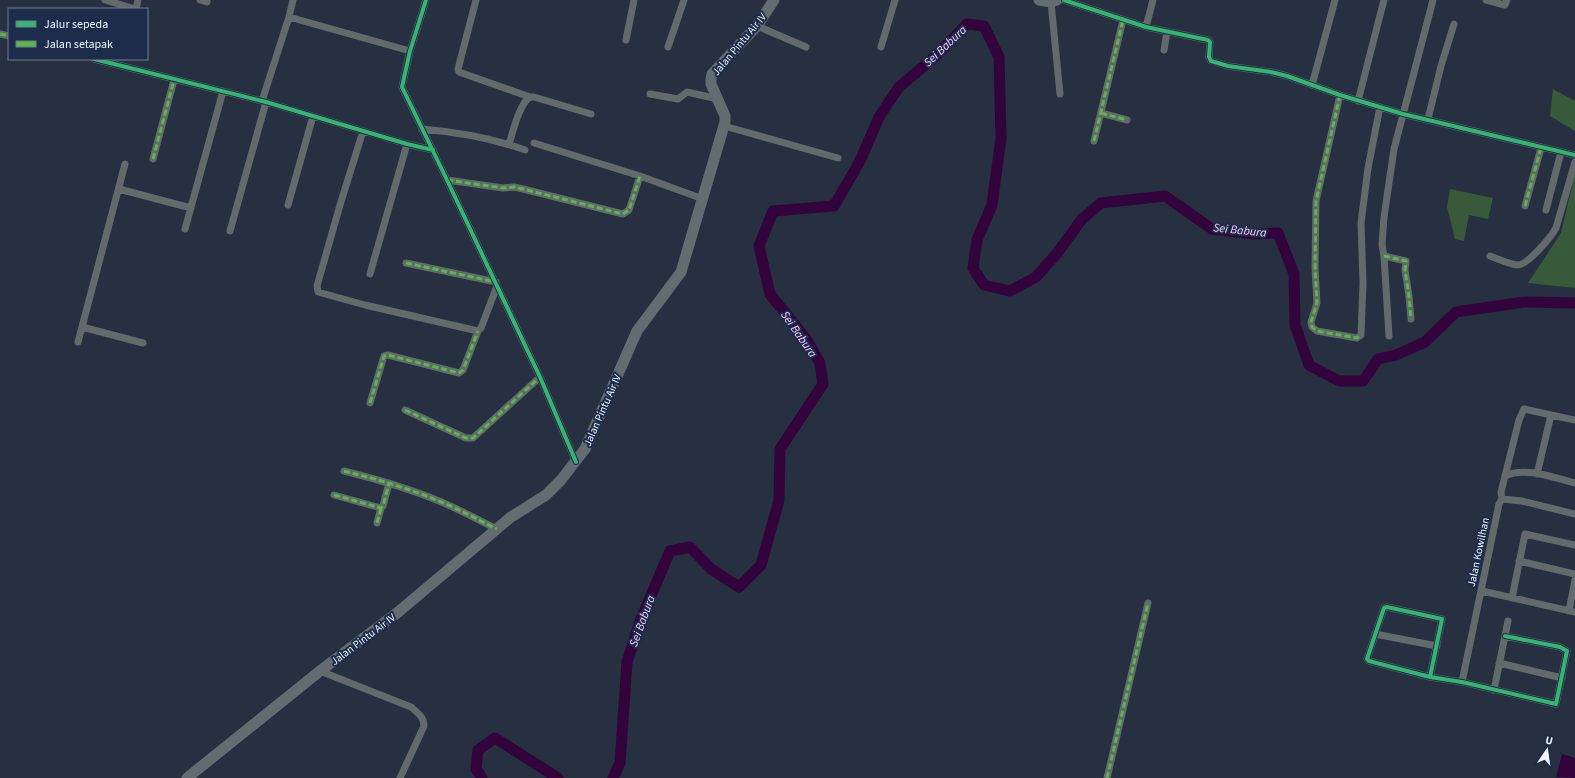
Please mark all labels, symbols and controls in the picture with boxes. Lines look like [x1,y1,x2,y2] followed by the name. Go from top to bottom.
[8,8,148,60] legend
[709,10,770,79] street label: Jalan Pintu Air IV
[44,16,108,33] text: Jalur sepeda
[920,22,971,71] water label: Sei Babura
[44,36,113,53] text: Jalan setapak
[1212,219,1268,242] water label: Sei Babura
[776,308,821,362] water label: Sei Babura
[580,371,625,449] street label: Jalan Pintu Air IV
[1464,516,1493,588] street label: Jalan Kowilhan
[625,593,660,649] water label: Sei Babura
[328,610,399,669] street label: Jalan Pintu Air IV
[1527,730,1567,770] north arrow
[1544,733,1554,749] text: U

